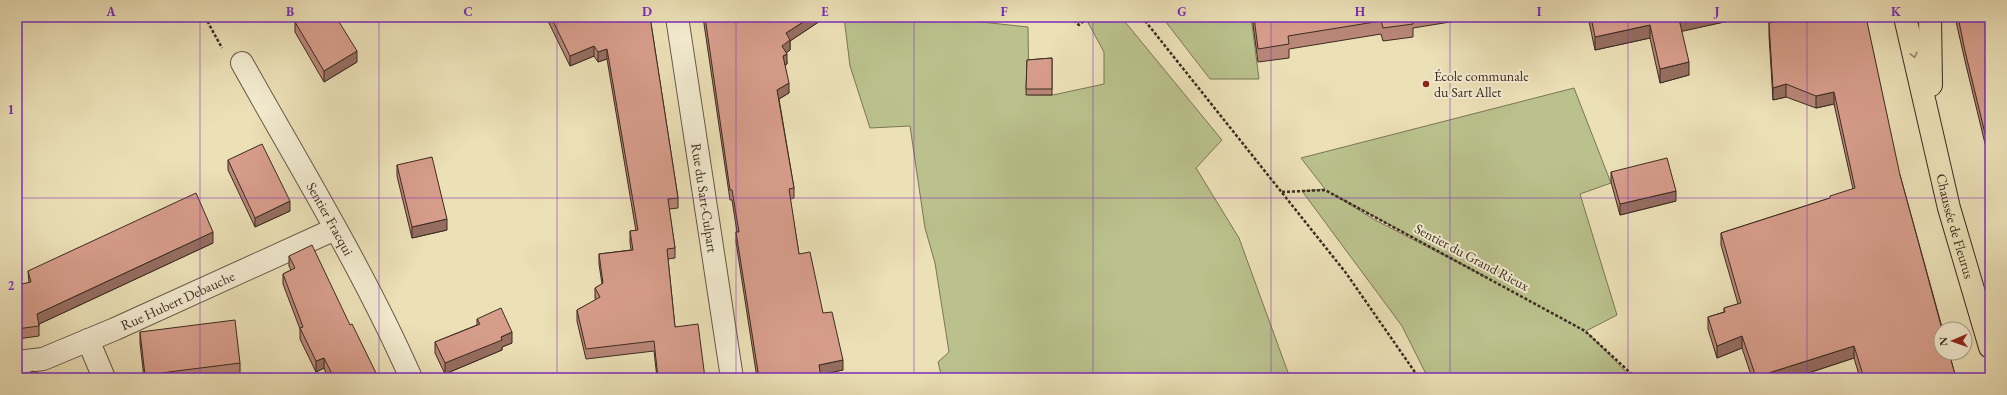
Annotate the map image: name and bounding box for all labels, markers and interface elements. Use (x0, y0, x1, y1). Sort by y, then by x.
text: A (105, 3, 116, 20)
text: B (286, 3, 294, 20)
text: C (463, 3, 473, 20)
text: D (642, 3, 652, 20)
text: E (821, 3, 829, 20)
text: F (1000, 3, 1008, 20)
text: G (1177, 3, 1187, 20)
text: H (1355, 3, 1366, 20)
text: I (1537, 3, 1542, 20)
text: J (1713, 3, 1720, 20)
text: K (1891, 3, 1902, 20)
one-way arrow (1910, 52, 1918, 58)
place label: École communale du Sart Allet (1434, 67, 1529, 101)
marker: École communale du Sart Allet (1421, 79, 1431, 89)
text: 1 (8, 101, 15, 118)
street label: Rue du Sart-Culpart (687, 142, 722, 254)
street label: Chaussée de Fleurus (1932, 172, 1978, 281)
street label: Sentier Fracqui (303, 179, 358, 259)
street label: Sentier du Grand Rieux (1412, 219, 1532, 295)
street label: Rue Hubert Debauche (118, 267, 238, 334)
text: 2 (8, 277, 15, 294)
north arrow (1933, 321, 1973, 361)
text: N (1936, 337, 1950, 346)

